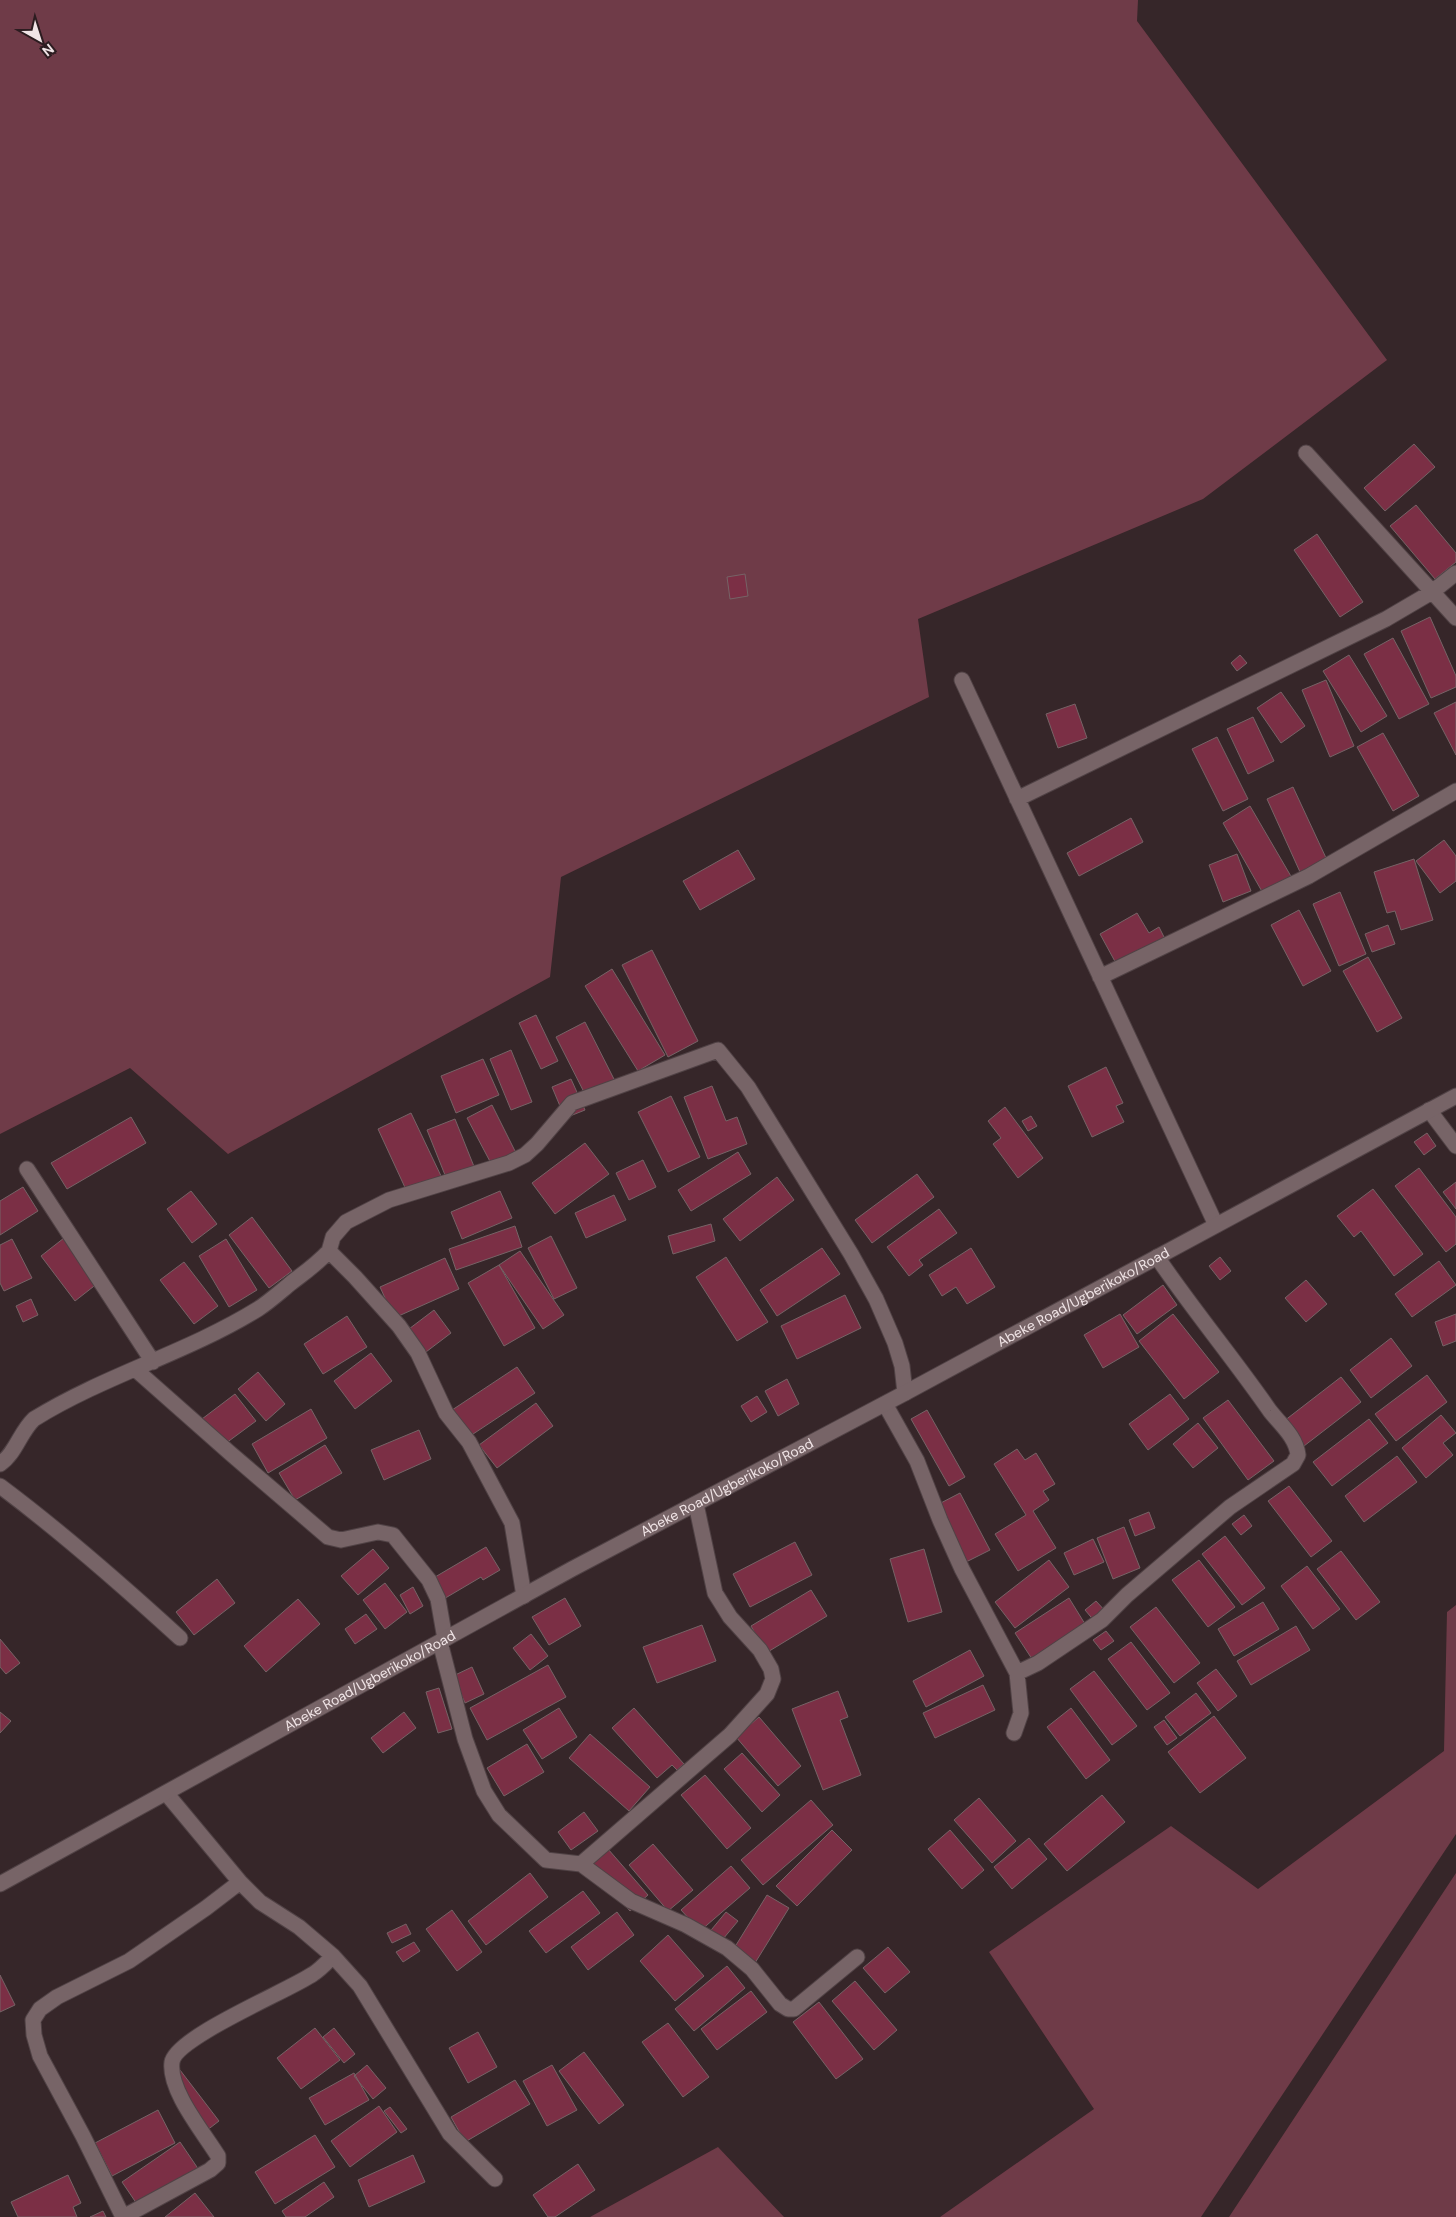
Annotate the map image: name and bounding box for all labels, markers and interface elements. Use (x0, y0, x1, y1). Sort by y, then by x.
north arrow (15, 15, 65, 65)
text: N (39, 40, 58, 60)
street label: Abeke Road/Ugberikoko/Road (994, 1243, 1172, 1351)
street label: Abeke Road/Ugberikoko/Road (637, 1434, 816, 1540)
street label: Abeke Road/Ugberikoko/Road (281, 1626, 459, 1735)

